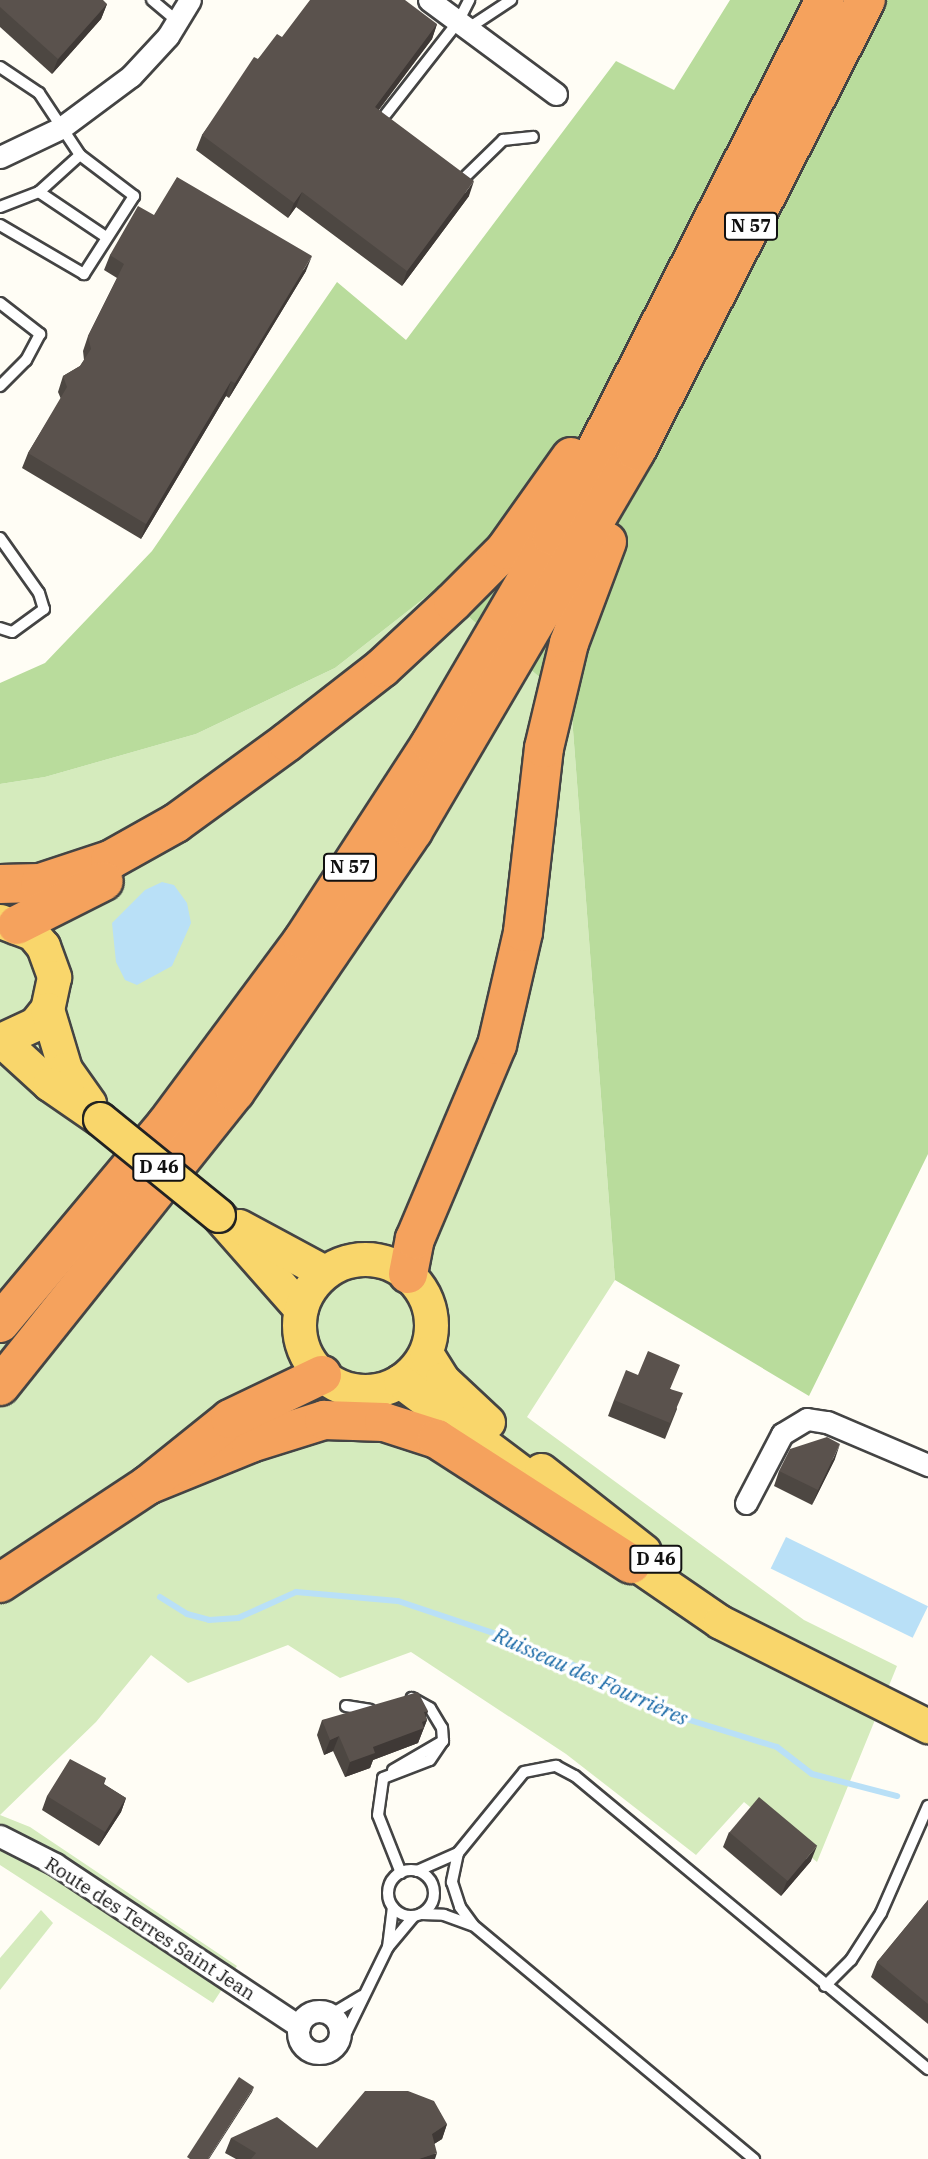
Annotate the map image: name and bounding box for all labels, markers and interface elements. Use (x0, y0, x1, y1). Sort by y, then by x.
road number: N 57 (723, 211, 779, 240)
road number: N 57 (322, 852, 378, 882)
road number: D 46 (131, 1152, 187, 1182)
road number: D 46 (628, 1544, 684, 1574)
water label: Ruisseau des Fourrières (490, 1622, 692, 1730)
street label: Route des Terres Saint Jean (41, 1852, 259, 2006)

